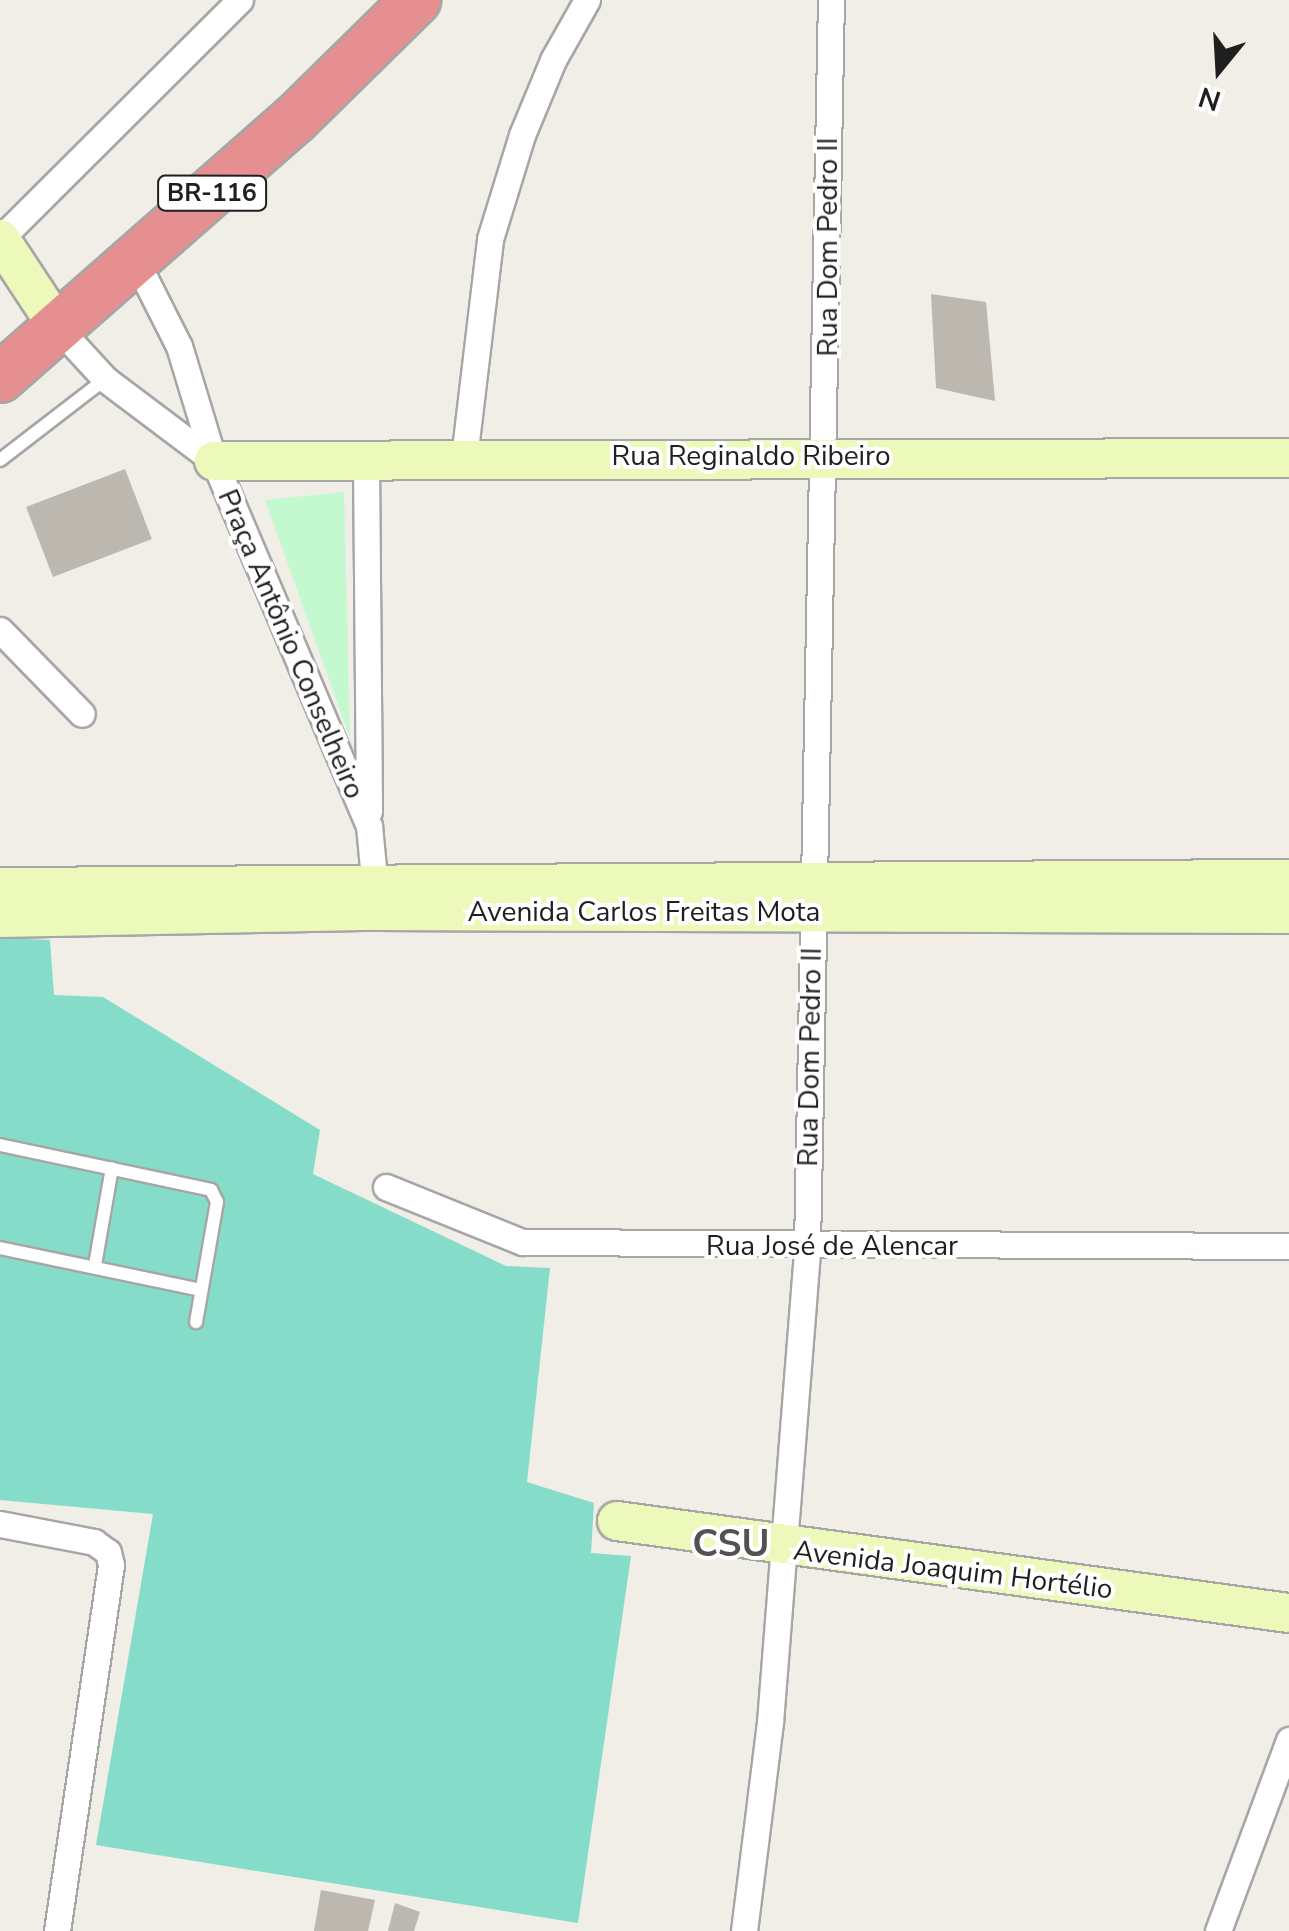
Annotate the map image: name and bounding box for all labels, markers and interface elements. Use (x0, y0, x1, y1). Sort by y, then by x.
north arrow (1169, 20, 1269, 120)
text: N (1194, 77, 1226, 120)
street label: Rua Dom Pedro II (811, 137, 845, 357)
road number: BR-116 (157, 173, 267, 213)
street label: Rua Reginaldo Ribeiro (611, 439, 891, 473)
street label: Praça Antônio Conselheiro (211, 484, 371, 804)
street label: Avenida Carlos Freitas Mota (468, 895, 820, 929)
street label: Rua Dom Pedro II (791, 947, 829, 1167)
street label: Rua José de Alencar (706, 1229, 958, 1263)
district label: CSU (692, 1521, 770, 1567)
street label: Avenida Joaquim Hortélio (792, 1534, 1114, 1606)

